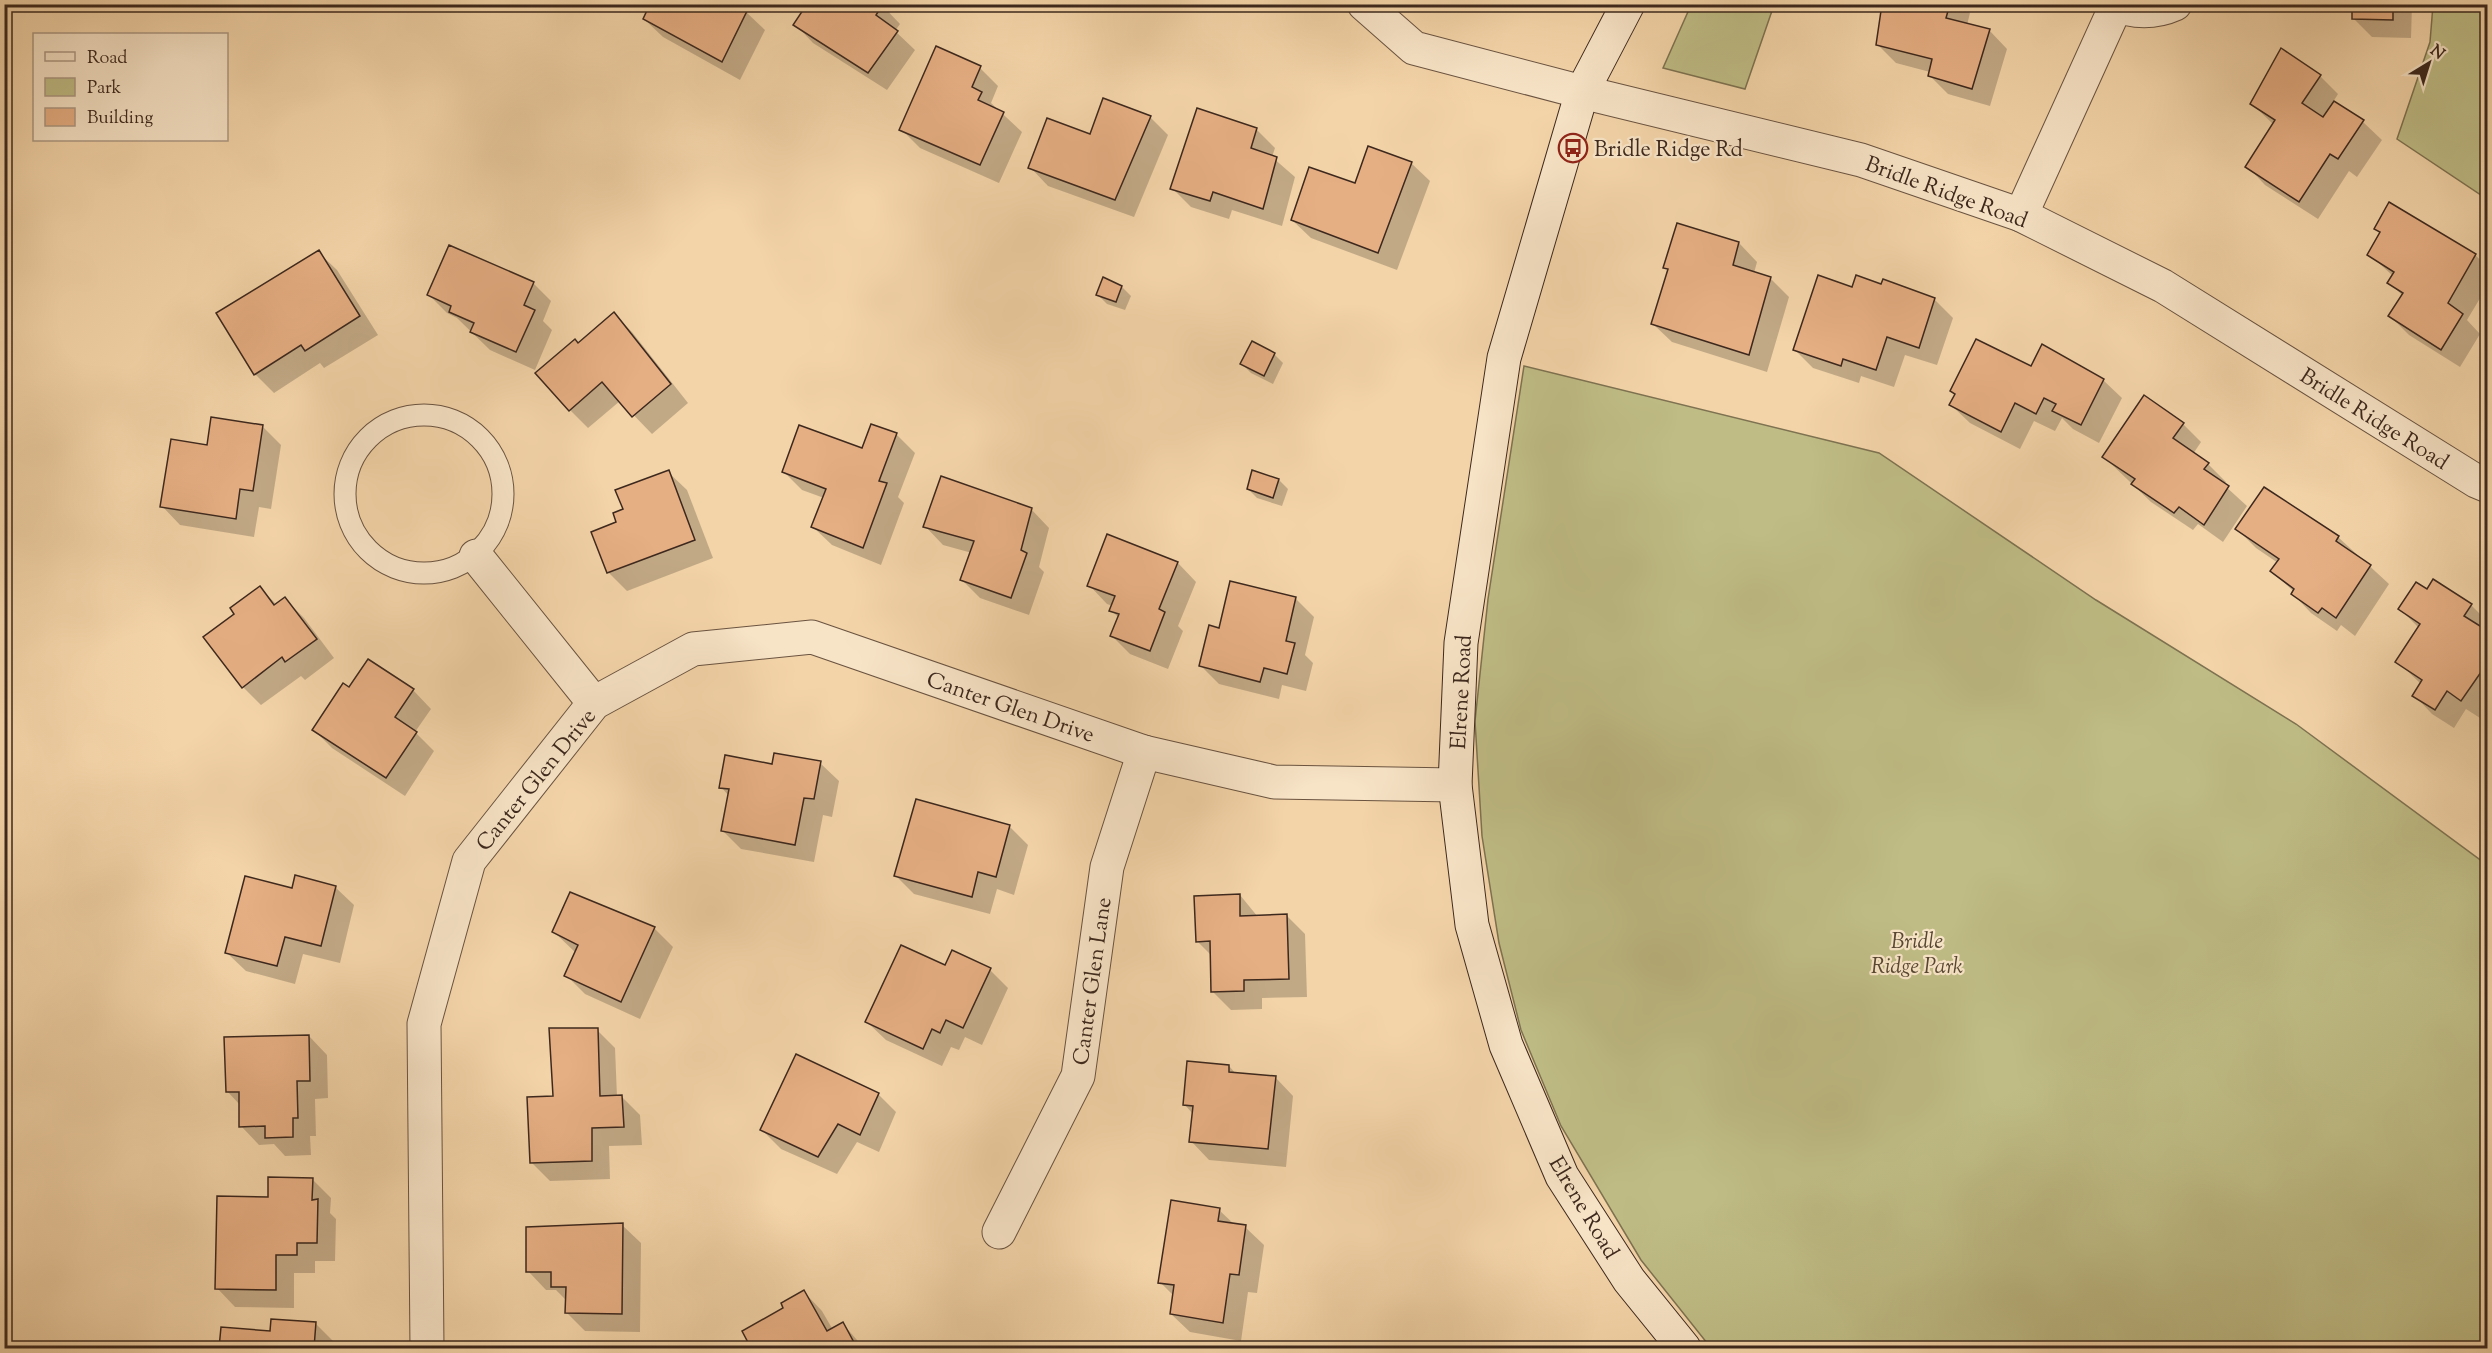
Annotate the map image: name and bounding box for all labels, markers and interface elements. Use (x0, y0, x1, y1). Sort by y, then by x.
legend (33, 33, 228, 141)
north arrow (2399, 33, 2459, 93)
text: N (2425, 40, 2449, 66)
text: Road (87, 46, 127, 72)
text: Park (87, 76, 122, 102)
text: Building (87, 106, 153, 132)
bus stop icon: Bridle Ridge Rd (1557, 132, 1589, 164)
place label: Bridle Ridge Rd (1594, 135, 1743, 167)
street label: Bridle Ridge Road (1860, 150, 2032, 238)
street label: Bridle Ridge Road (2293, 362, 2454, 479)
street label: Elrene Road (1444, 634, 1482, 750)
street label: Canter Glen Drive (922, 665, 1098, 753)
street label: Canter Glen Drive (470, 702, 605, 859)
street label: Canter Glen Lane (1066, 895, 1122, 1067)
park label: Bridle Ridge Park (1871, 927, 1963, 984)
street label: Elrene Road (1539, 1151, 1626, 1266)

